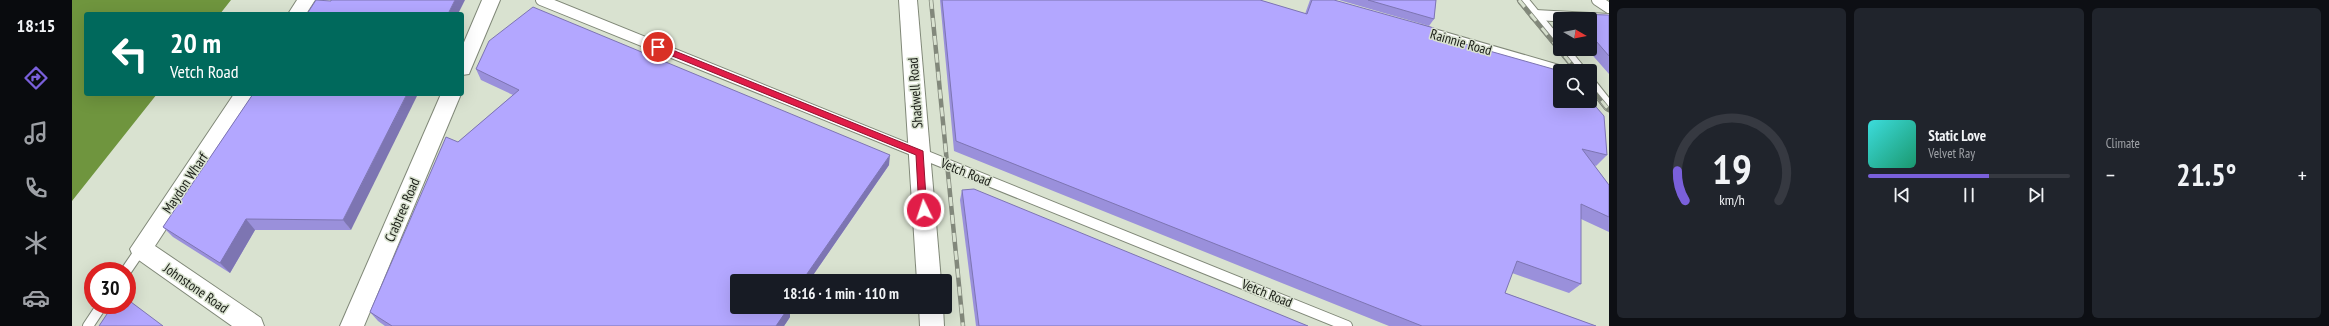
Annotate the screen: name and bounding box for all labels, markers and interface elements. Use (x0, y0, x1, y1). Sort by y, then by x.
north arrow (1553, 12, 1597, 56)
map controls (1553, 12, 1597, 108)
text: 18:15 (17, 14, 55, 37)
text: 20 m (170, 24, 221, 61)
street label: Rainnie Road (1428, 25, 1494, 59)
icon: left (104, 28, 156, 80)
pin (641, 30, 675, 64)
icon: arrive (647, 36, 669, 58)
street label: Shadwell Road (904, 57, 926, 129)
text: Vetch Road (170, 60, 239, 83)
icon: directions (22, 64, 50, 92)
button: search (1553, 64, 1597, 108)
icon: music (22, 119, 50, 147)
text: Static Love (1928, 126, 1986, 145)
text: Climate (2106, 135, 2140, 152)
text: 19 (1712, 142, 1752, 195)
text: Velvet Ray (1928, 145, 1975, 162)
street label: Maydon Wharf (158, 149, 212, 217)
street label: Vetch Road (937, 153, 994, 190)
text: 21.5° (2176, 155, 2236, 194)
text: − (2106, 161, 2115, 189)
text: + (2298, 161, 2307, 189)
icon: phone (22, 174, 50, 202)
street label: Crabtree Road (380, 175, 424, 245)
icon: previous (1891, 184, 1913, 206)
icon: pause (1958, 184, 1980, 206)
icon: next (2025, 184, 2047, 206)
position arrow (903, 189, 945, 231)
text: km/h (1719, 190, 1744, 209)
icon: climate (22, 229, 50, 257)
street label: Johnstone Road (159, 259, 232, 317)
speed limit sign: 30 (84, 262, 136, 314)
street label: Vetch Road (1238, 274, 1295, 311)
icon: car (22, 284, 50, 312)
text: 18:16 · 1 min · 110 m (783, 284, 899, 303)

